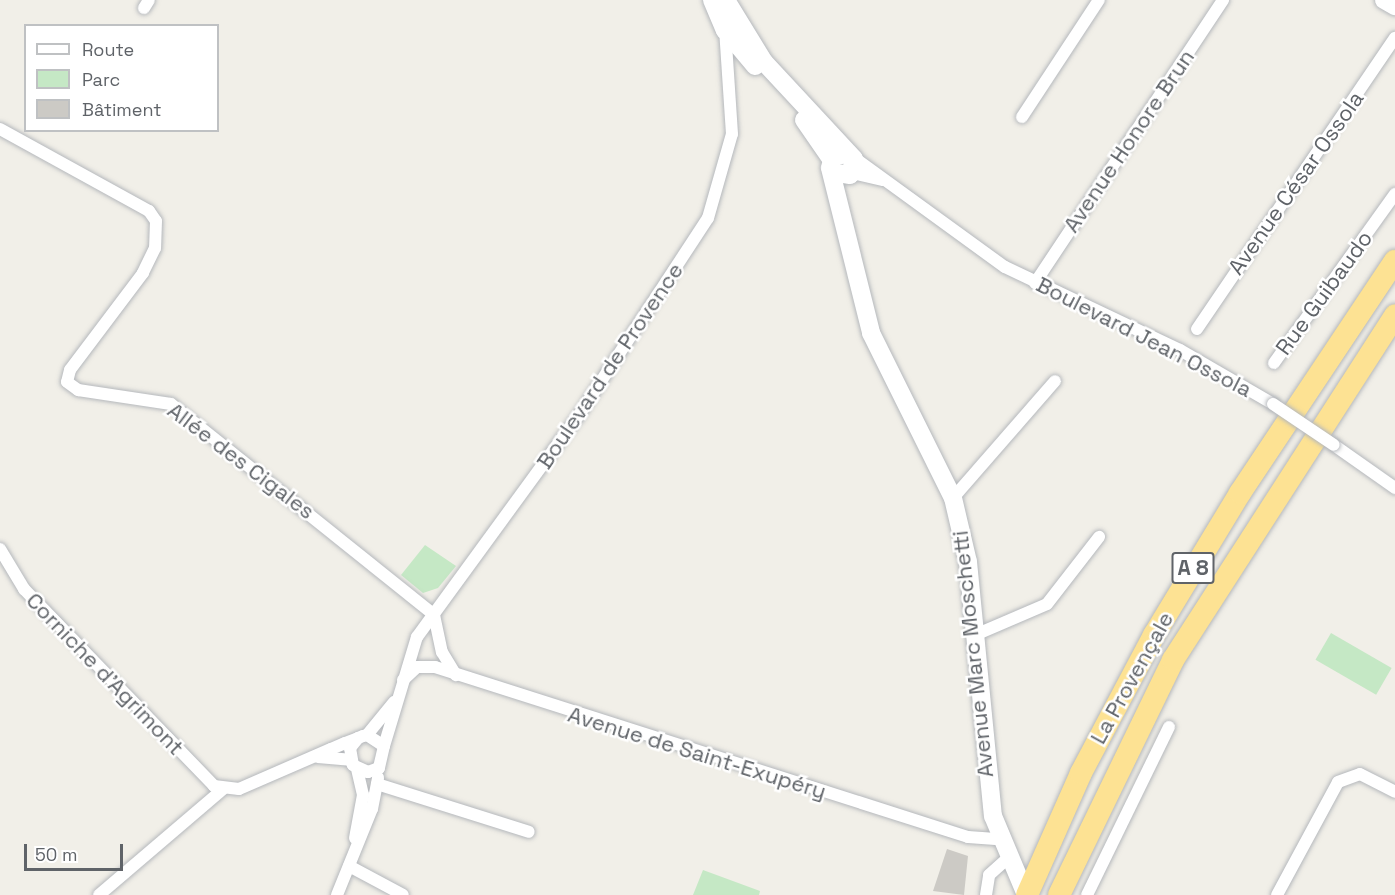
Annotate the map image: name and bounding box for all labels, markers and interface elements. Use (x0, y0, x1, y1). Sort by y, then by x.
legend (24, 24, 219, 132)
text: Route (82, 38, 134, 61)
street label: Avenue Honore Brun (1058, 45, 1200, 237)
text: Parc (82, 68, 120, 91)
street label: Avenue César Ossola (1223, 86, 1369, 280)
text: Bâtiment (82, 98, 162, 121)
street label: Rue Guibaudo (1270, 226, 1378, 360)
street label: Boulevard de Provence (531, 258, 689, 474)
street label: Boulevard Jean Ossola (1032, 271, 1256, 403)
street label: Allée des Cigales (162, 397, 320, 525)
street label: Avenue Marc Moschetti (947, 529, 999, 779)
road number: A 8 (1170, 550, 1216, 586)
street label: Corniche d'Agrimont (21, 587, 189, 761)
street label: La Provençale (1085, 607, 1179, 749)
street label: Avenue de Saint-Exupéry (565, 701, 829, 805)
scale bar (27, 832, 126, 870)
text: 50 m (35, 843, 77, 866)

